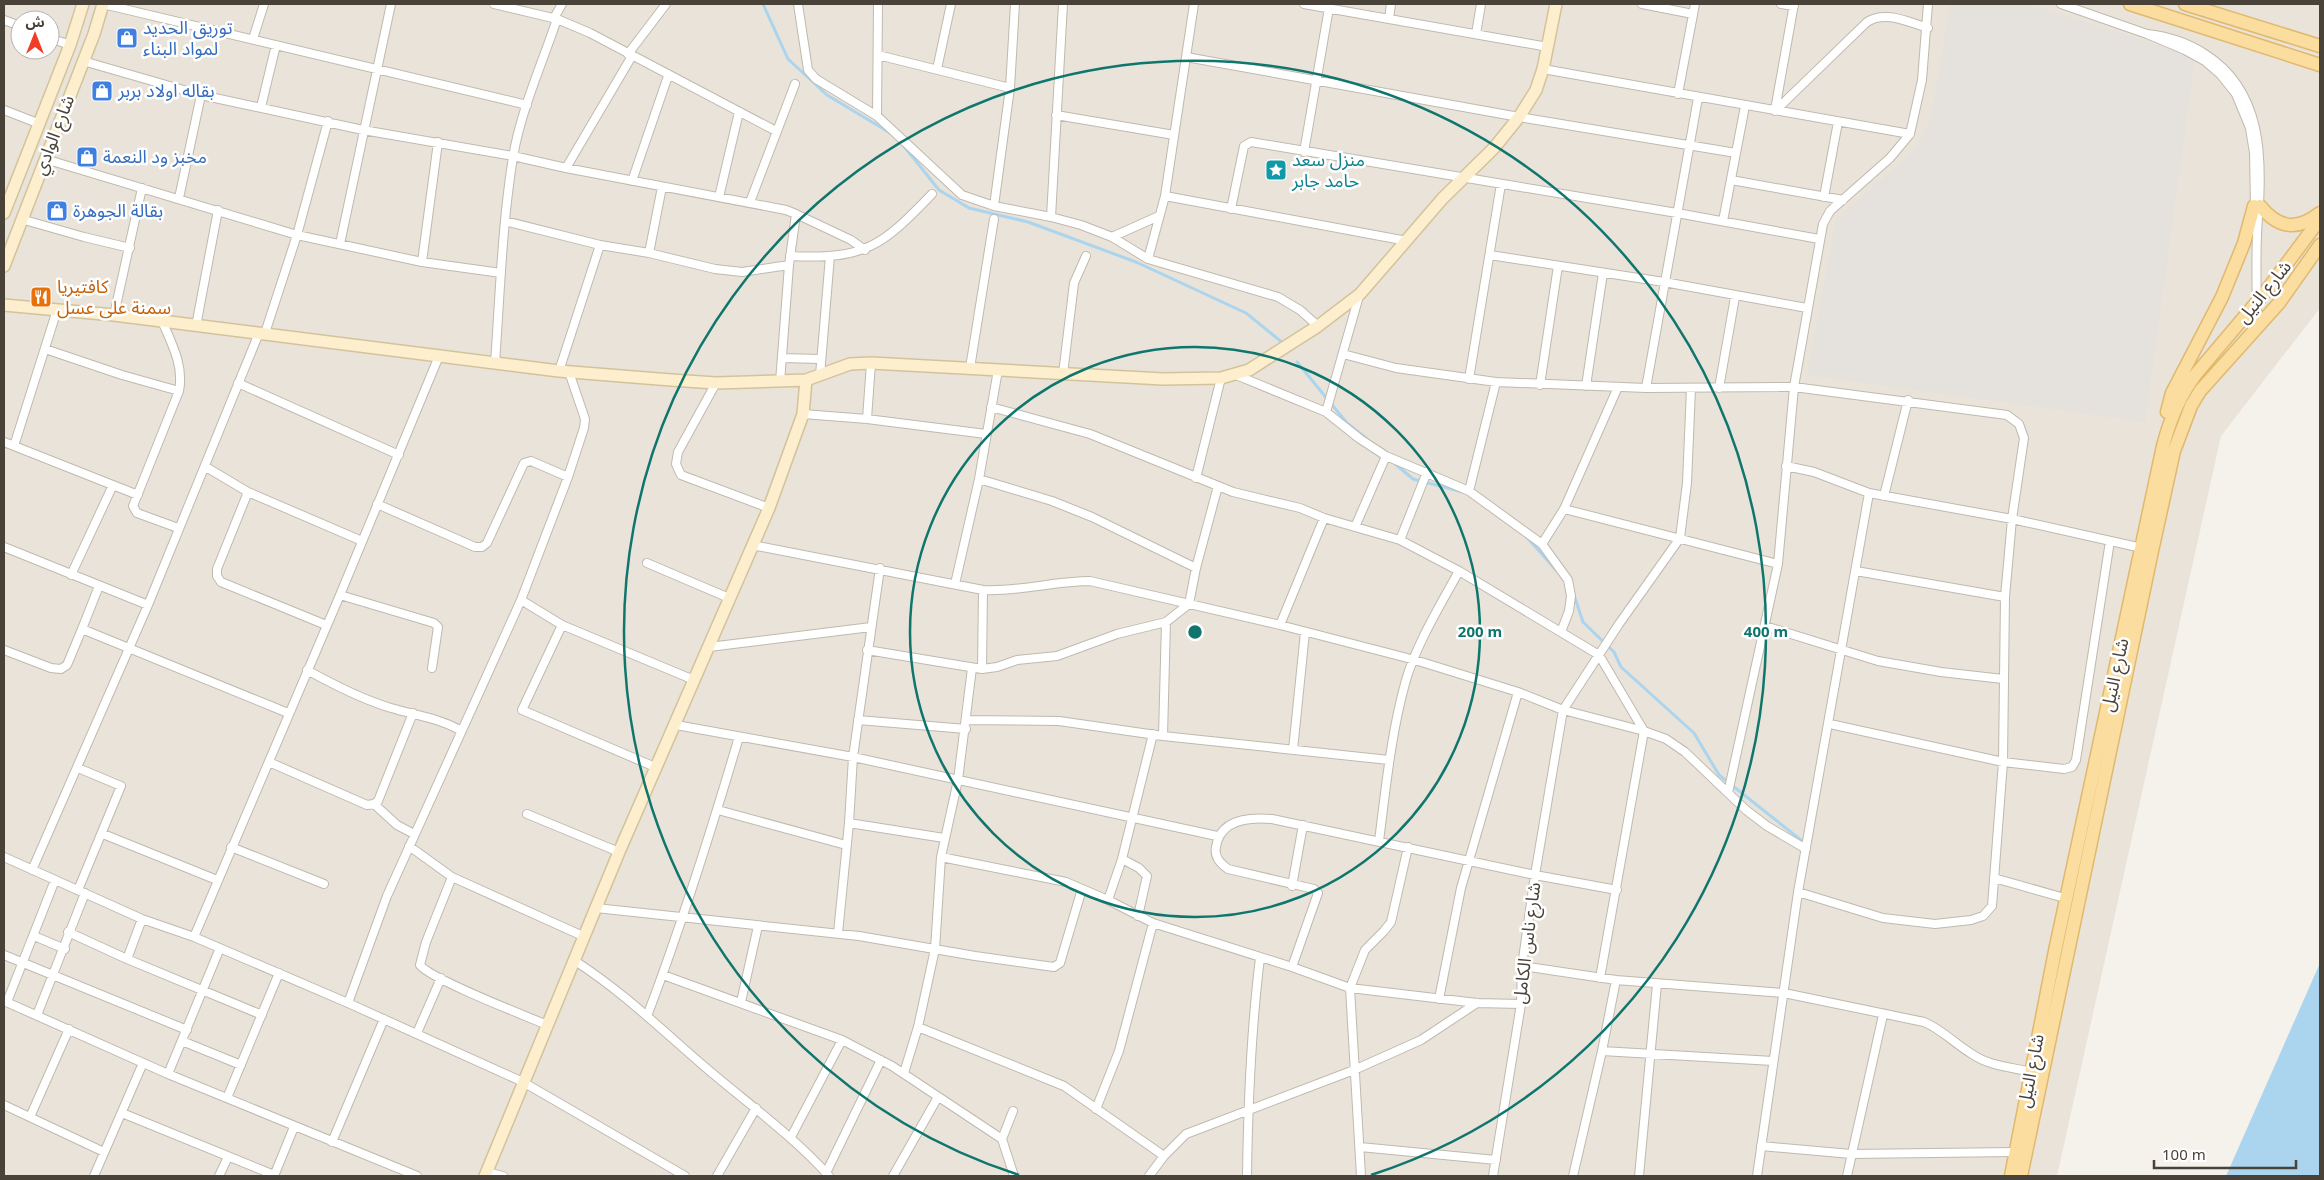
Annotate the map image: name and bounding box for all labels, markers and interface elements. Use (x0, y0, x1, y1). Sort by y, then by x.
north arrow (10, 10, 60, 60)
text: ش (25, 12, 45, 31)
place label: توريق الحديد لمواد البناء (143, 15, 233, 60)
shop icon: توريق الحديد لمواد البناء (115, 26, 139, 50)
place label: بقاله اولاد بربر (117, 78, 215, 102)
shop icon: بقاله اولاد بربر (90, 79, 114, 103)
street label: شارع الوادي (27, 91, 82, 179)
place label: مخبز ود النعمة (103, 144, 207, 168)
shop icon: مخبز ود النعمة (75, 145, 99, 169)
place label: منزل سعد حامد جابر (1291, 147, 1365, 192)
place icon: منزل سعد حامد جابر (1264, 158, 1288, 182)
place label: بقالة الجوهرة (73, 198, 163, 222)
shop icon: بقالة الجوهرة (45, 199, 69, 223)
street label: شارع النيل (2230, 255, 2298, 330)
place label: كافتيريا سمنة على عسل (57, 274, 171, 319)
restaurant icon: كافتيريا سمنة على عسل (29, 285, 53, 309)
text: 200 m (1458, 621, 1502, 641)
text: 400 m (1744, 621, 1788, 641)
centre of rings (1186, 623, 1204, 641)
street label: شارع النيل (2095, 636, 2136, 714)
street label: شارع ناس الكامل (1507, 881, 1548, 1005)
street label: شارع النيل (2011, 1032, 2052, 1110)
scale bar (2154, 1138, 2296, 1170)
text: 100 m (2162, 1144, 2206, 1164)

